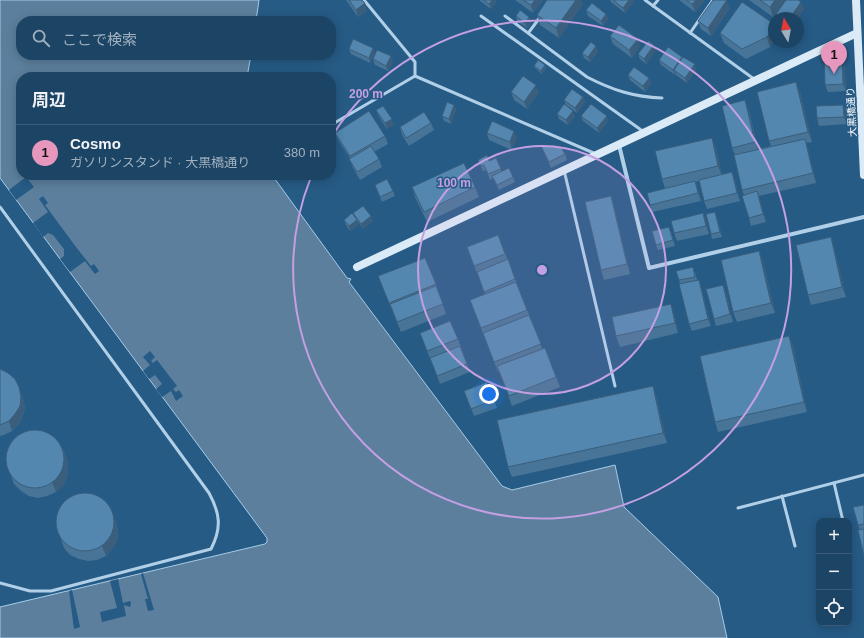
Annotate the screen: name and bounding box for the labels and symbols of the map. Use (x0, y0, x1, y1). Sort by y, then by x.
north arrow (768, 12, 804, 48)
pin: 1 (821, 41, 847, 74)
text: 200 m (349, 87, 383, 101)
street label: 大黒橋通り (845, 87, 858, 137)
text: 100 m (437, 176, 471, 190)
centre of rings (535, 263, 549, 277)
your location (479, 384, 499, 404)

